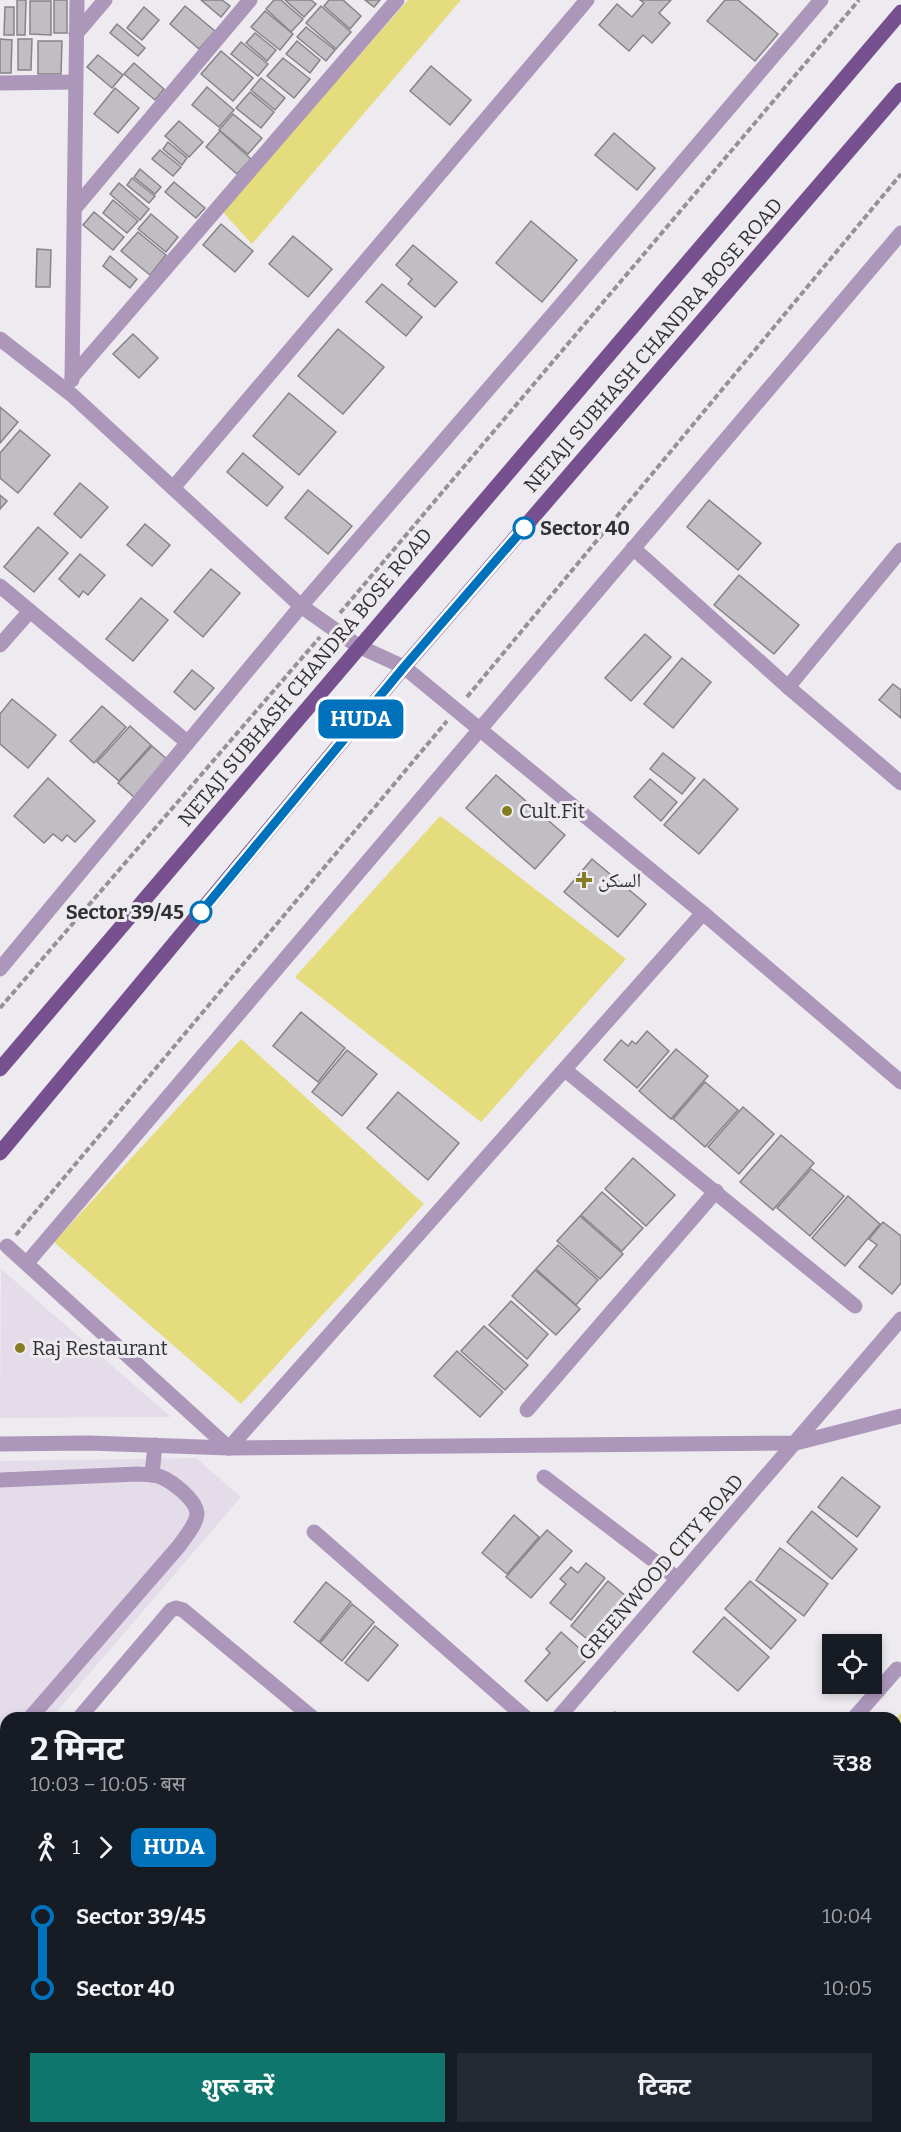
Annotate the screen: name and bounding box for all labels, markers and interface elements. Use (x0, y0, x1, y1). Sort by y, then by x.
street label: NETAJI SUBHASH CHANDRA BOSE ROAD (519, 193, 787, 497)
place label: Sector 40 (540, 516, 630, 540)
marker: Sector 40 (513, 517, 535, 539)
street label: NETAJI SUBHASH CHANDRA BOSE ROAD (173, 523, 437, 831)
line badge: HUDA (319, 700, 403, 738)
text: HUDA (330, 706, 392, 732)
place label: Cult.Fit (519, 799, 585, 823)
marker: Cult.Fit (500, 804, 514, 818)
place label: السكن (598, 868, 641, 892)
marker: السكن (575, 871, 593, 889)
place label: Sector 39/45 (66, 900, 184, 924)
marker: Sector 39/45 (190, 901, 212, 923)
place label: Raj Restaurant (32, 1336, 168, 1361)
marker: Raj Restaurant (13, 1341, 27, 1355)
street label: GREENWOOD CITY ROAD (574, 1469, 748, 1665)
map controls (822, 1634, 882, 1694)
button: locate (822, 1634, 882, 1694)
text: 2 मिनट (30, 1729, 124, 1769)
text: ₹38 (832, 1750, 872, 1777)
text: 10:03 – 10:05 · बस (30, 1772, 186, 1796)
icon: walk (30, 1831, 63, 1864)
icon: forward (89, 1831, 122, 1864)
text: HUDA (143, 1834, 204, 1860)
text: 1 (72, 1835, 80, 1859)
text: Sector 39/45 (76, 1903, 206, 1930)
text: 10:04 (822, 1904, 872, 1928)
text: Sector 40 (76, 1975, 175, 2002)
text: 10:05 (823, 1976, 872, 2000)
button: शुरू करें (30, 2053, 445, 2122)
button: टिकट (457, 2053, 872, 2122)

